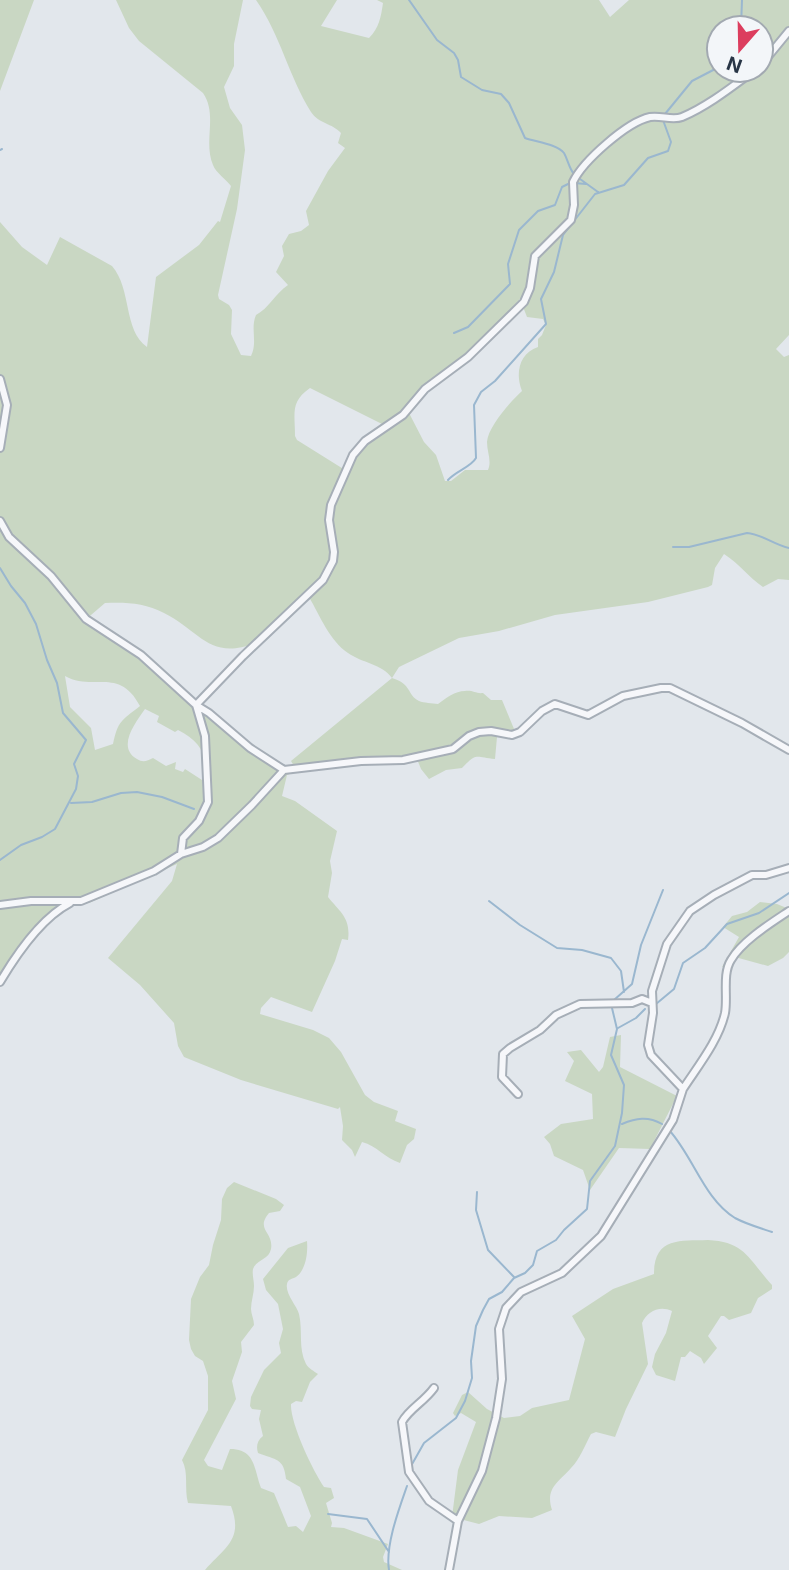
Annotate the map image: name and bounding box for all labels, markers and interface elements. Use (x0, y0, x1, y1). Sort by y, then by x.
north arrow (705, 14, 775, 84)
text: N (724, 51, 745, 78)

